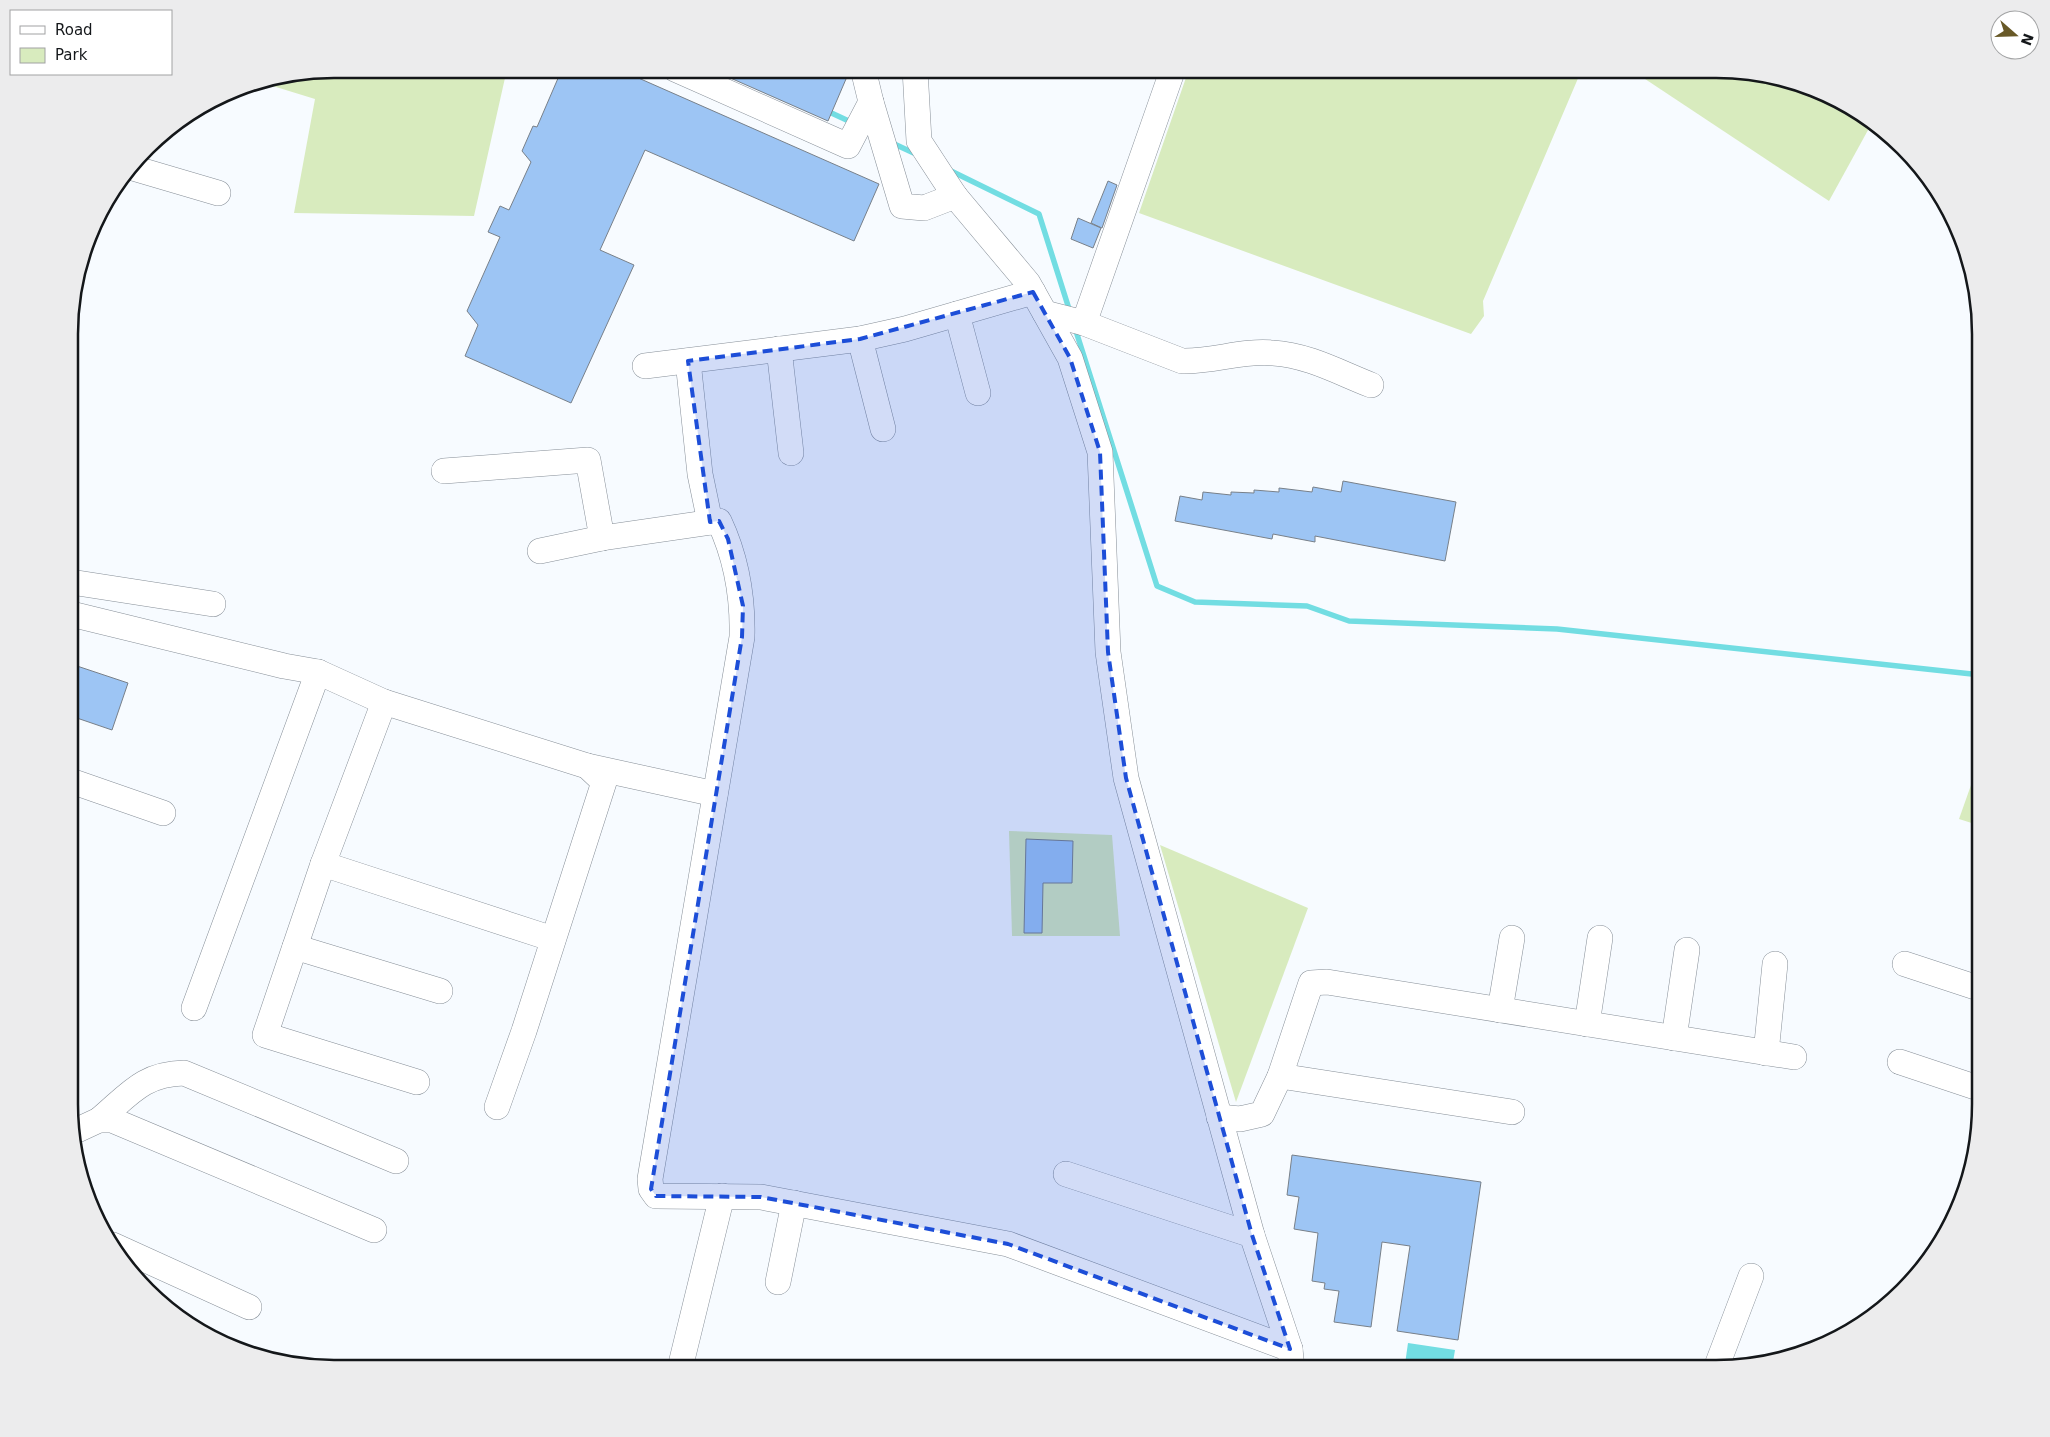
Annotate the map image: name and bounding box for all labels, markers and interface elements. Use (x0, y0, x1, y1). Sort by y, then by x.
legend (10, 10, 172, 75)
north arrow (1990, 10, 2040, 60)
text: Road (55, 21, 93, 39)
text: N (2018, 31, 2037, 48)
text: Park (55, 46, 88, 64)

